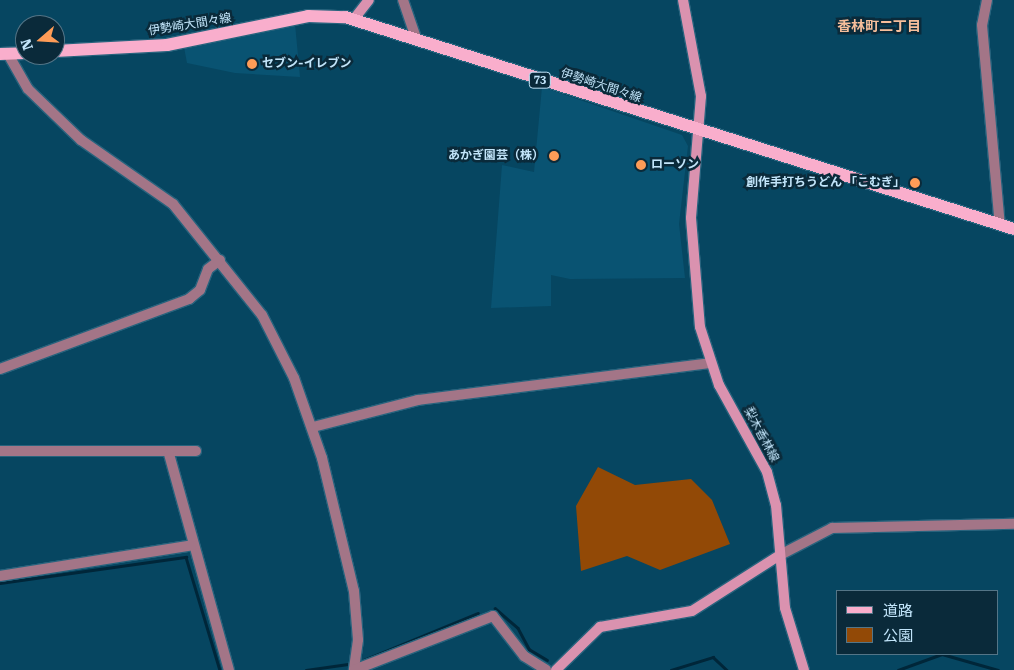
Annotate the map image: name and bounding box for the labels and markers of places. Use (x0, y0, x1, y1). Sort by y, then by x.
place label: セブン-イレブン (262, 57, 352, 71)
marker: セブン-イレブン (246, 58, 258, 70)
place label: あかぎ園芸（株） (448, 149, 544, 163)
marker: あかぎ園芸（株） (548, 150, 560, 162)
place label: ローソン (651, 158, 699, 172)
marker: ローソン (635, 159, 647, 171)
place label: 創作手打ちうどん 「こむぎ」 (746, 176, 905, 190)
marker: 創作手打ちうどん 「こむぎ」 (909, 177, 921, 189)

